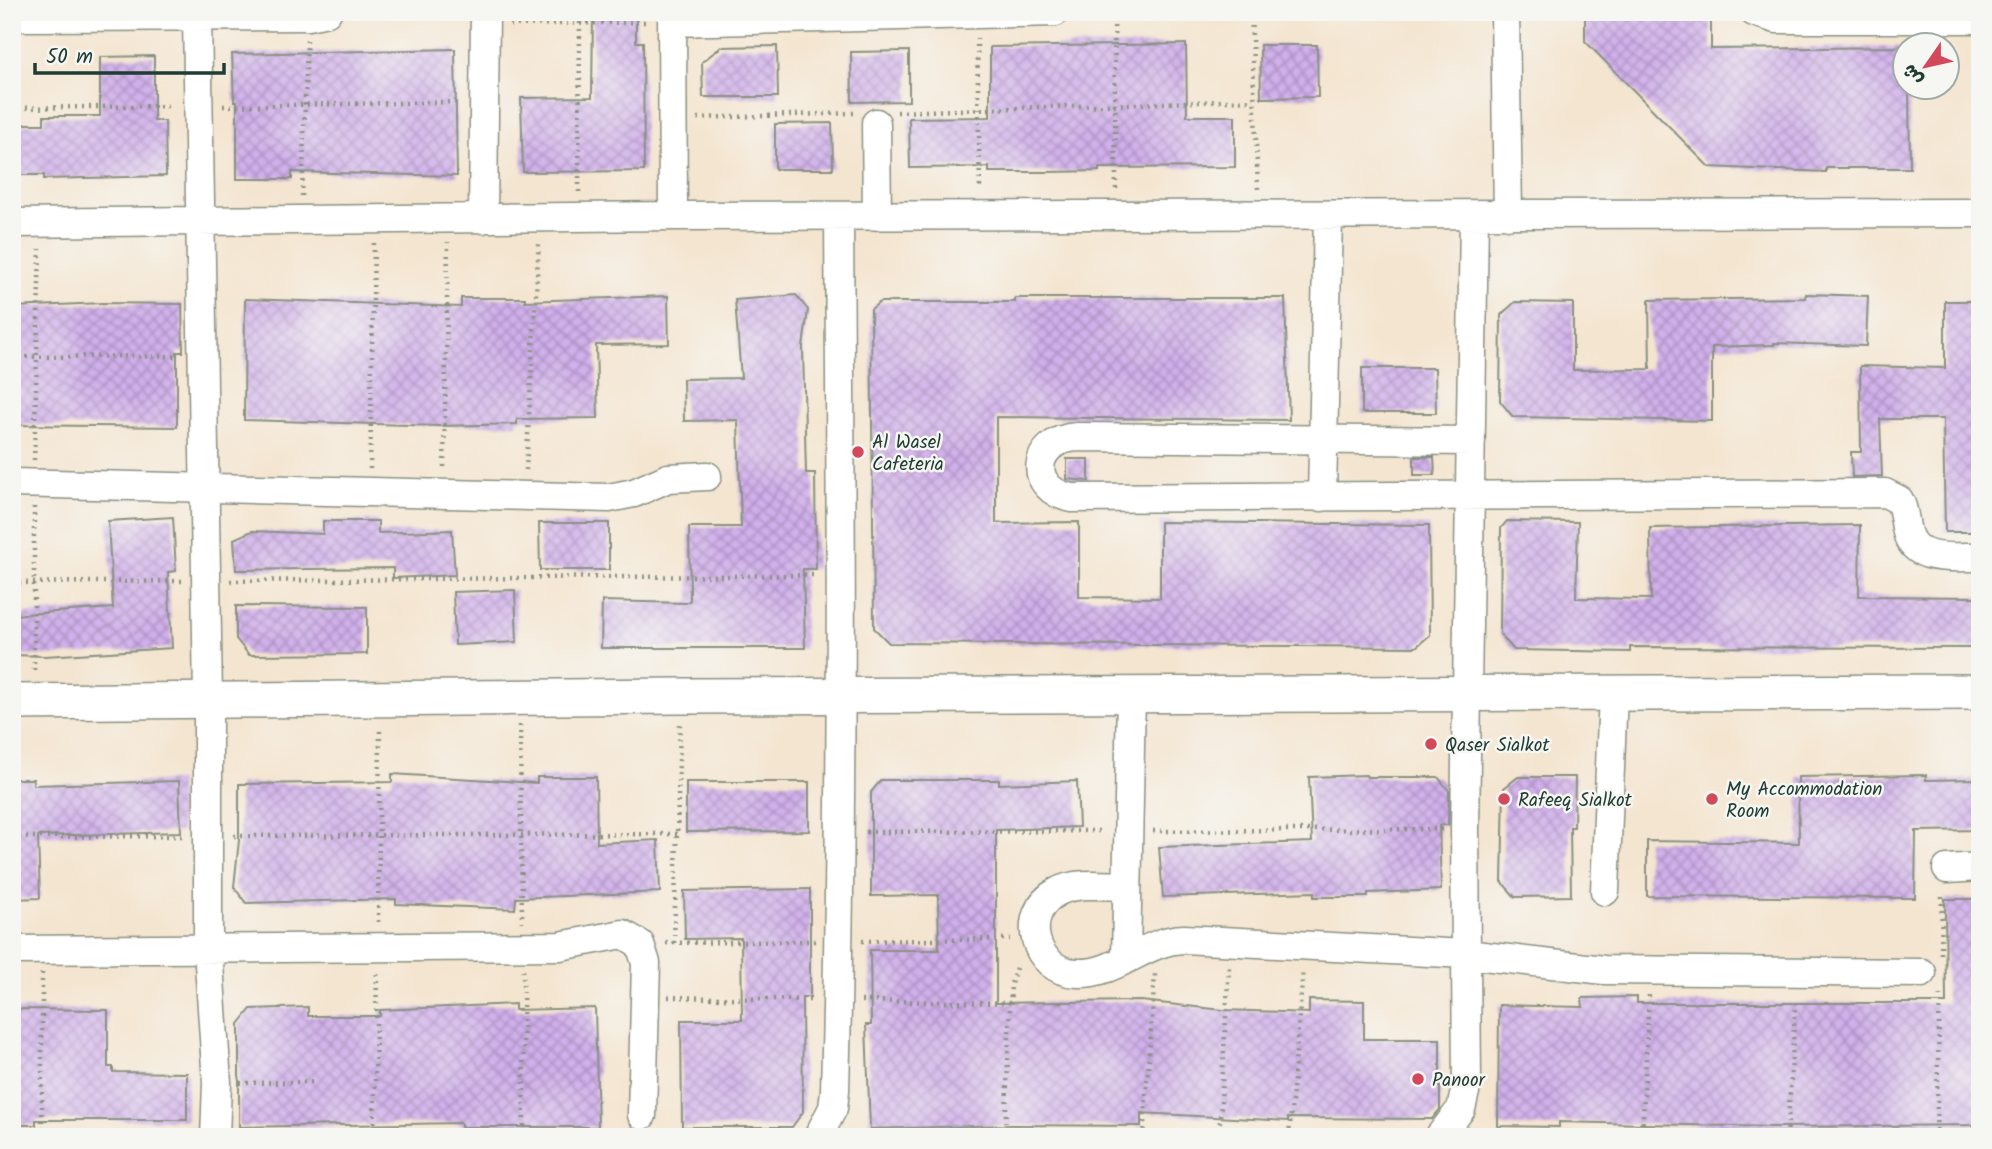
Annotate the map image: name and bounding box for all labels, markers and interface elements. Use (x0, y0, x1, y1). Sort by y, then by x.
scale bar (35, 32, 224, 76)
north arrow (1890, 32, 1960, 102)
text: 50 m (46, 41, 93, 74)
text: ش (1895, 57, 1932, 91)
place label: Al Wasel Cafeteria (872, 428, 944, 480)
marker: Al Wasel Cafeteria (850, 444, 866, 460)
place label: Qaser Sialkot (1445, 731, 1550, 761)
marker: Qaser Sialkot (1423, 736, 1439, 752)
place label: My Accommodation Room (1726, 775, 1882, 827)
place label: Rafeeq Sialkot (1518, 786, 1633, 816)
marker: Rafeeq Sialkot (1496, 791, 1512, 807)
marker: My Accommodation Room (1704, 791, 1720, 807)
place label: Panoor (1432, 1066, 1487, 1096)
marker: Panoor (1410, 1071, 1426, 1087)

